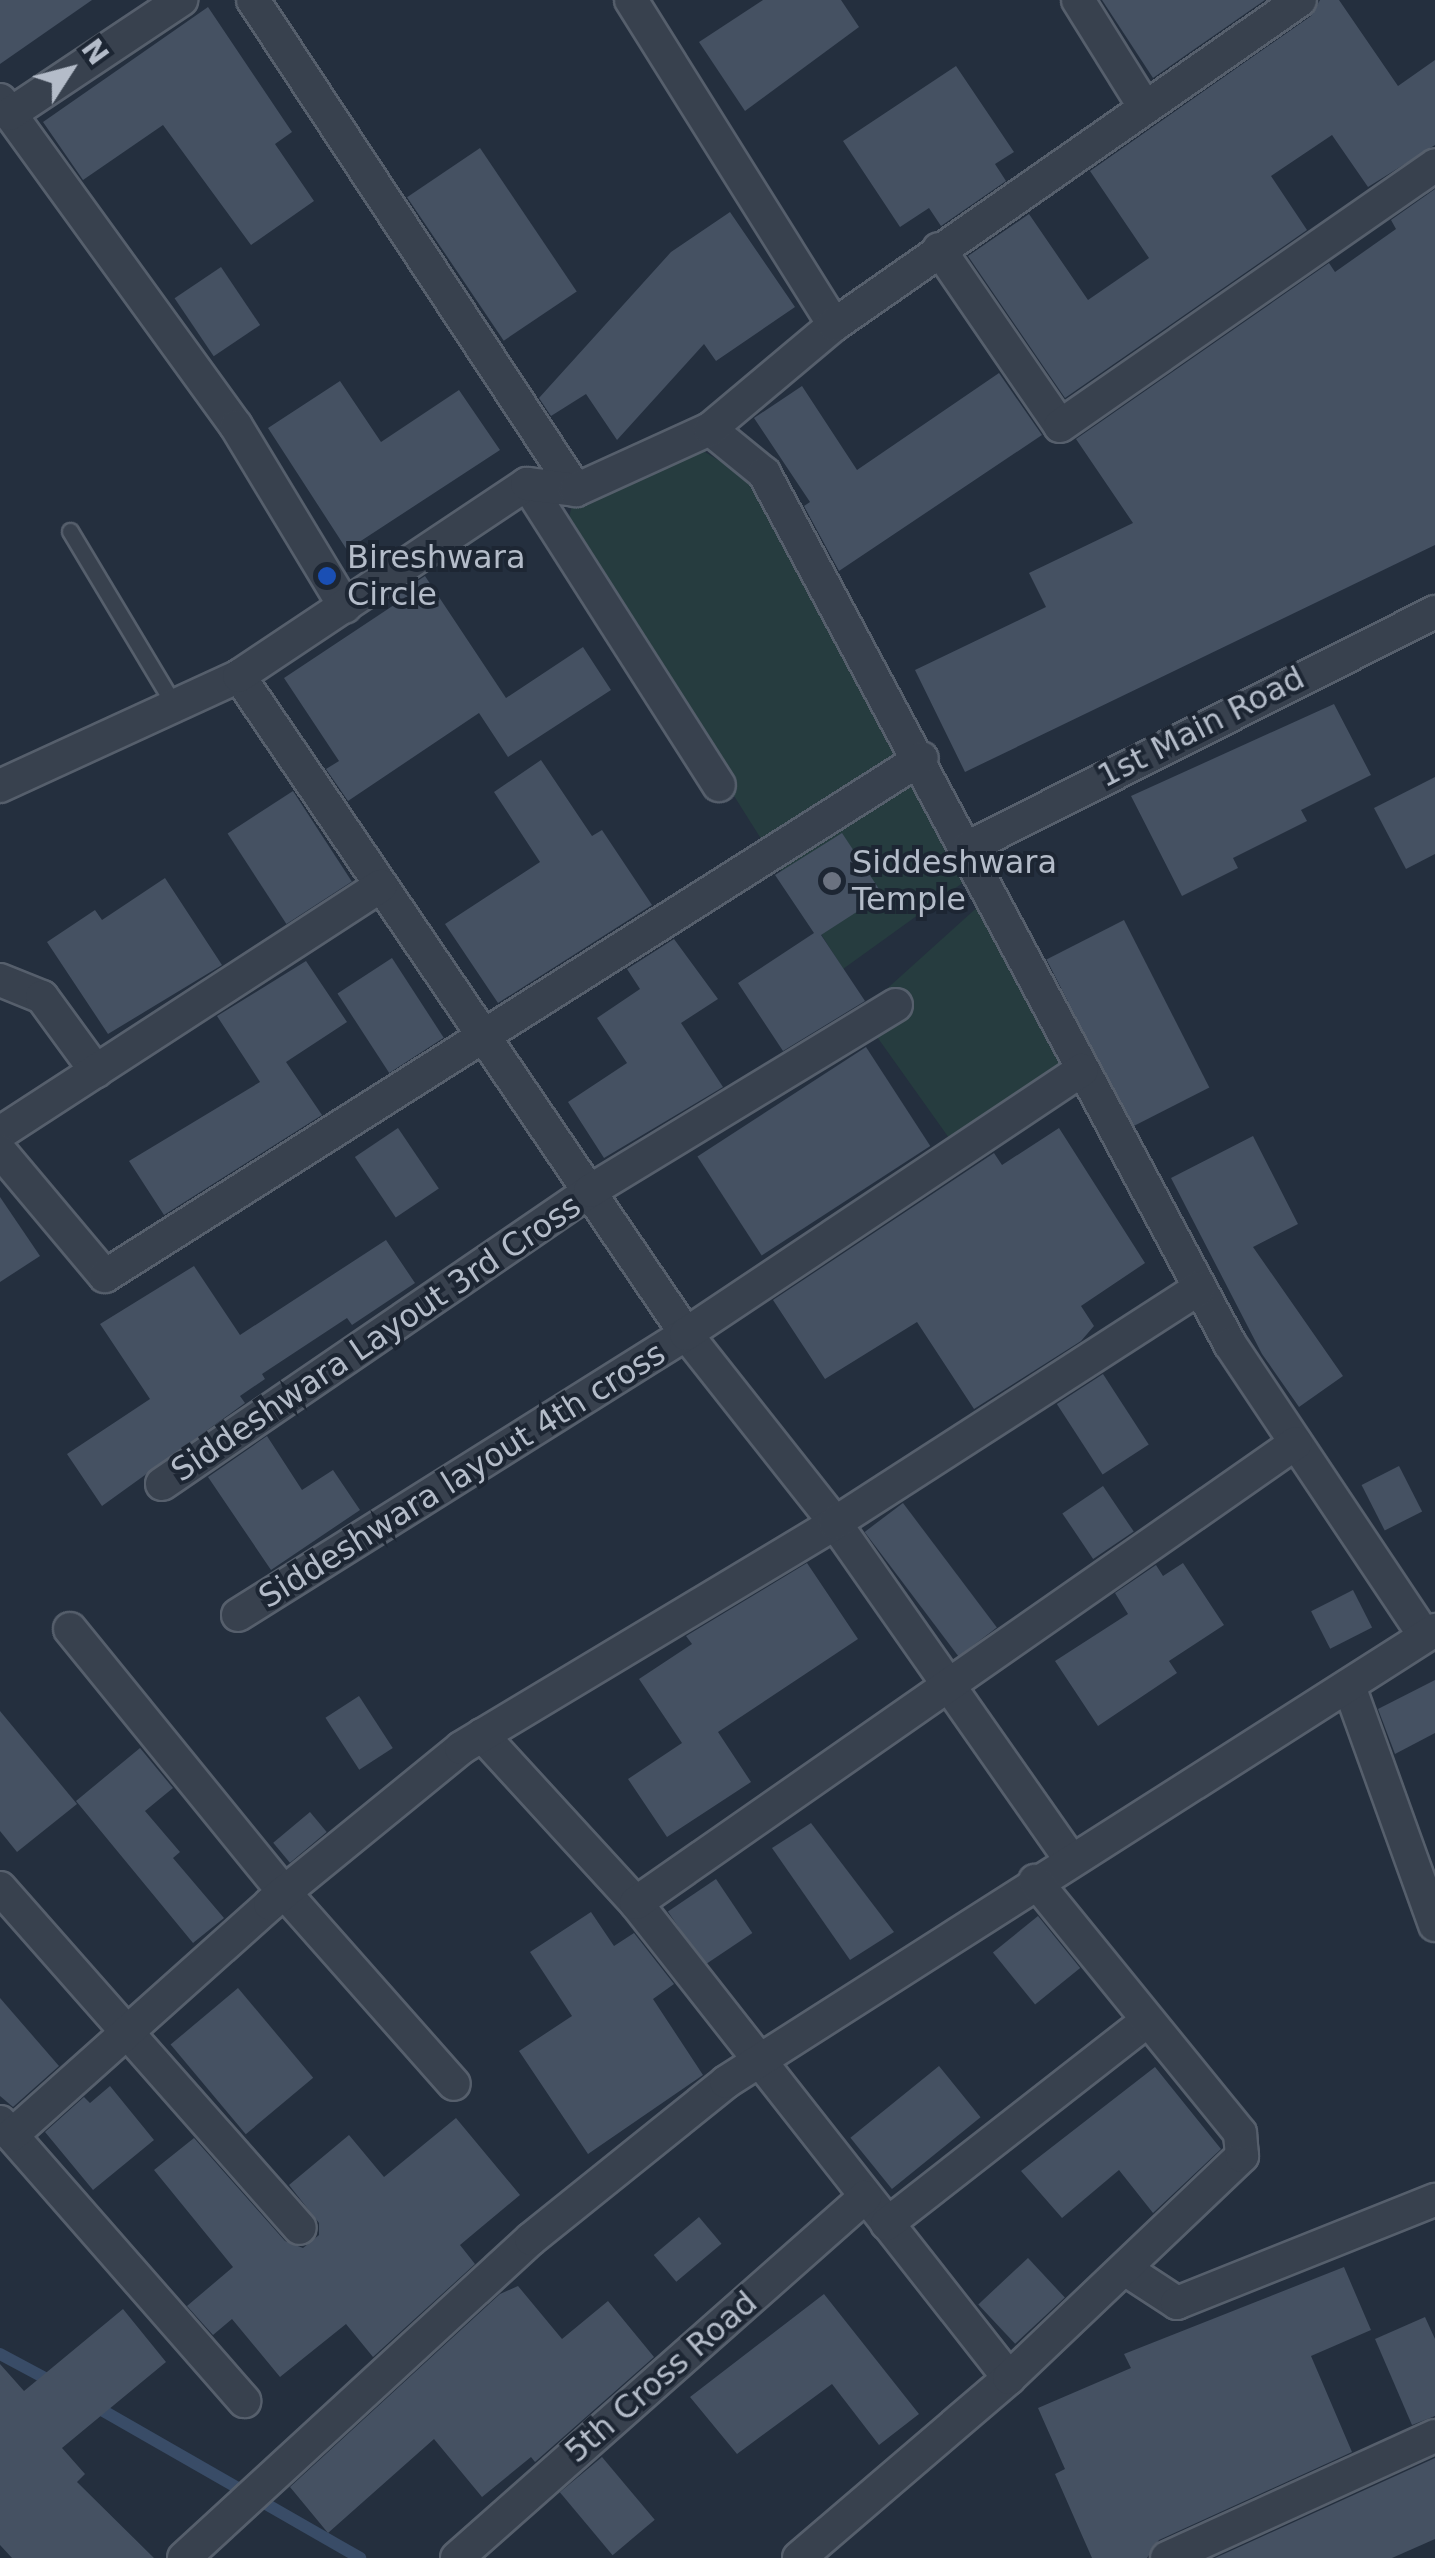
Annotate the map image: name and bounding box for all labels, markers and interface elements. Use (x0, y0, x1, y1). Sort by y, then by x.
north arrow (20, 20, 120, 120)
text: N (74, 33, 115, 71)
place label: Bireshwara Circle (347, 539, 525, 614)
marker: Bireshwara Circle (316, 565, 338, 587)
street label: 1st Main Road (1091, 658, 1311, 796)
place label: Siddeshwara Temple (852, 844, 1057, 919)
marker: Siddeshwara Temple (821, 870, 843, 892)
street label: Siddeshwara Layout 3rd Cross (164, 1186, 588, 1490)
street label: Siddeshwara layout 4th cross (252, 1334, 672, 1616)
street label: 5th Cross Road (557, 2283, 765, 2471)

